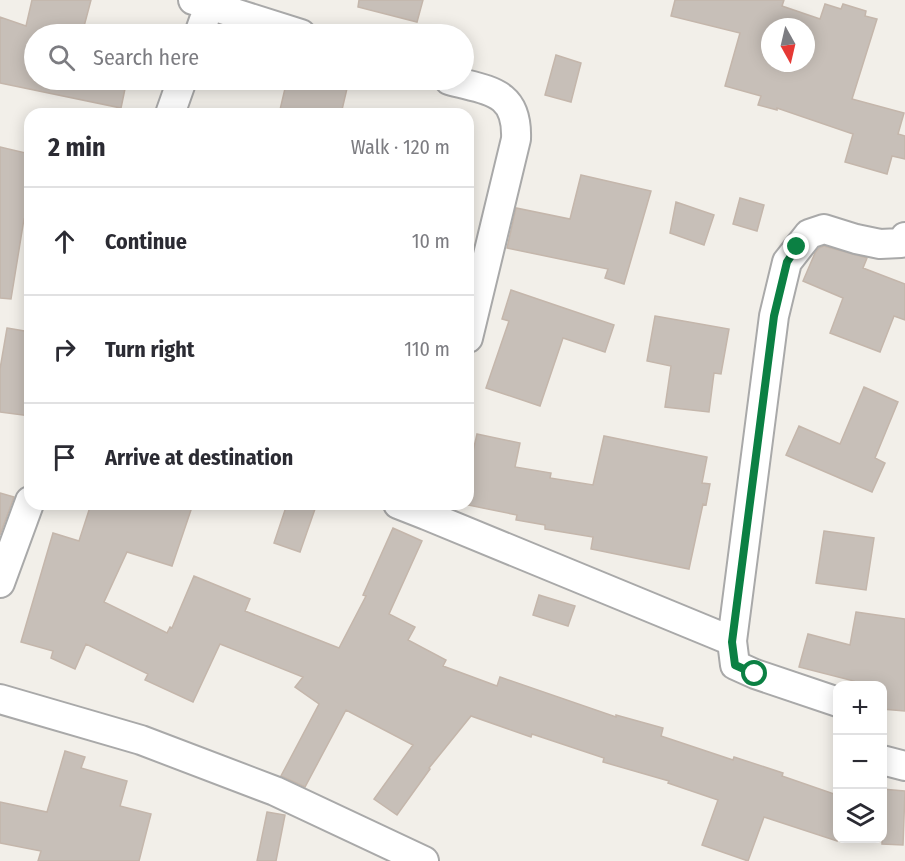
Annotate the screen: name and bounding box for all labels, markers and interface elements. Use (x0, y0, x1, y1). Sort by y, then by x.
north arrow (761, 18, 815, 72)
search box (24, 24, 474, 90)
icon: search (45, 41, 78, 74)
text: Search here (93, 44, 199, 71)
text: 2 min (48, 132, 106, 163)
text: Walk · 120 m (351, 135, 450, 159)
icon: ahead (48, 225, 81, 258)
text: Continue (105, 228, 187, 255)
text: 10 m (412, 229, 450, 253)
route end (783, 233, 809, 259)
icon: right (48, 333, 81, 366)
text: Turn right (105, 336, 194, 363)
text: 110 m (404, 337, 450, 361)
icon: arrive (48, 441, 81, 474)
text: Arrive at destination (105, 444, 293, 471)
route start (741, 660, 767, 686)
map controls (833, 681, 887, 843)
button: + (833, 681, 887, 735)
button: − (833, 735, 887, 789)
button: layers (833, 789, 887, 843)

